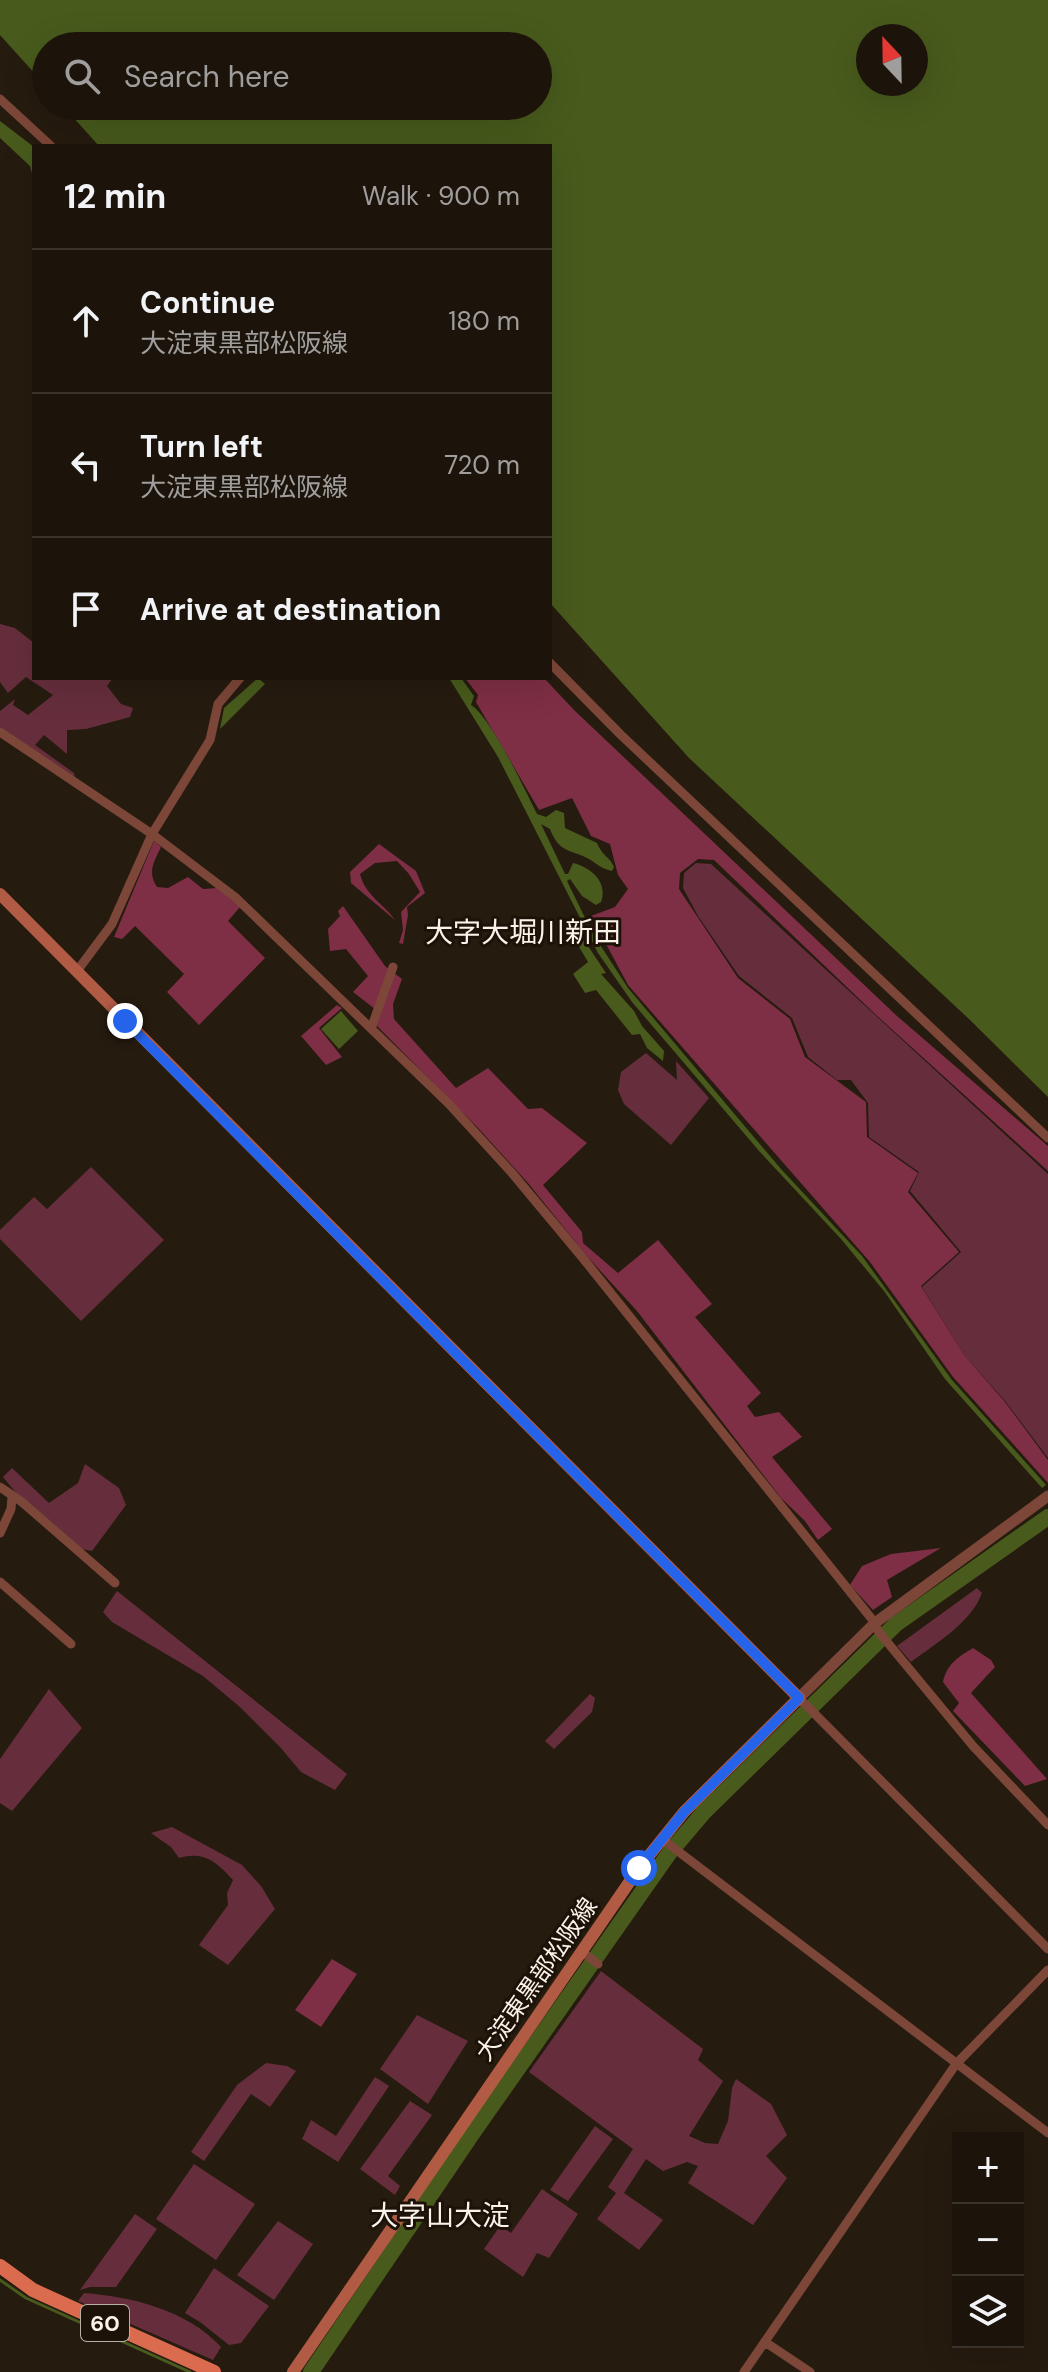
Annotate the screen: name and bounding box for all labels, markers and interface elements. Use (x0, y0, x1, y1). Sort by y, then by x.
north arrow (856, 24, 928, 96)
search box (32, 32, 552, 120)
icon: search (60, 54, 104, 98)
text: Search here (124, 57, 290, 96)
text: 12 min (64, 174, 166, 219)
text: Walk · 900 m (362, 179, 520, 213)
text: Continue (140, 283, 275, 322)
icon: ahead (64, 299, 108, 343)
text: 180 m (448, 304, 520, 338)
text: 大淀東黒部松阪線 (140, 326, 348, 360)
text: Turn left (140, 427, 263, 466)
icon: left (64, 443, 108, 487)
text: 720 m (444, 448, 520, 482)
text: 大淀東黒部松阪線 (140, 470, 348, 504)
icon: arrive (64, 587, 108, 631)
text: Arrive at destination (140, 590, 441, 629)
district label: 大字大堀川新田 (425, 914, 621, 951)
route end (107, 1003, 143, 1039)
route start (621, 1850, 657, 1886)
street label: 大淀東黒部松阪線 (468, 1891, 604, 2067)
map controls (952, 2132, 1024, 2348)
button: + (952, 2132, 1024, 2204)
district label: 大字山大淀 (370, 2197, 510, 2234)
button: − (952, 2204, 1024, 2276)
button: layers (952, 2276, 1024, 2348)
road number: 60 (81, 2305, 129, 2341)

